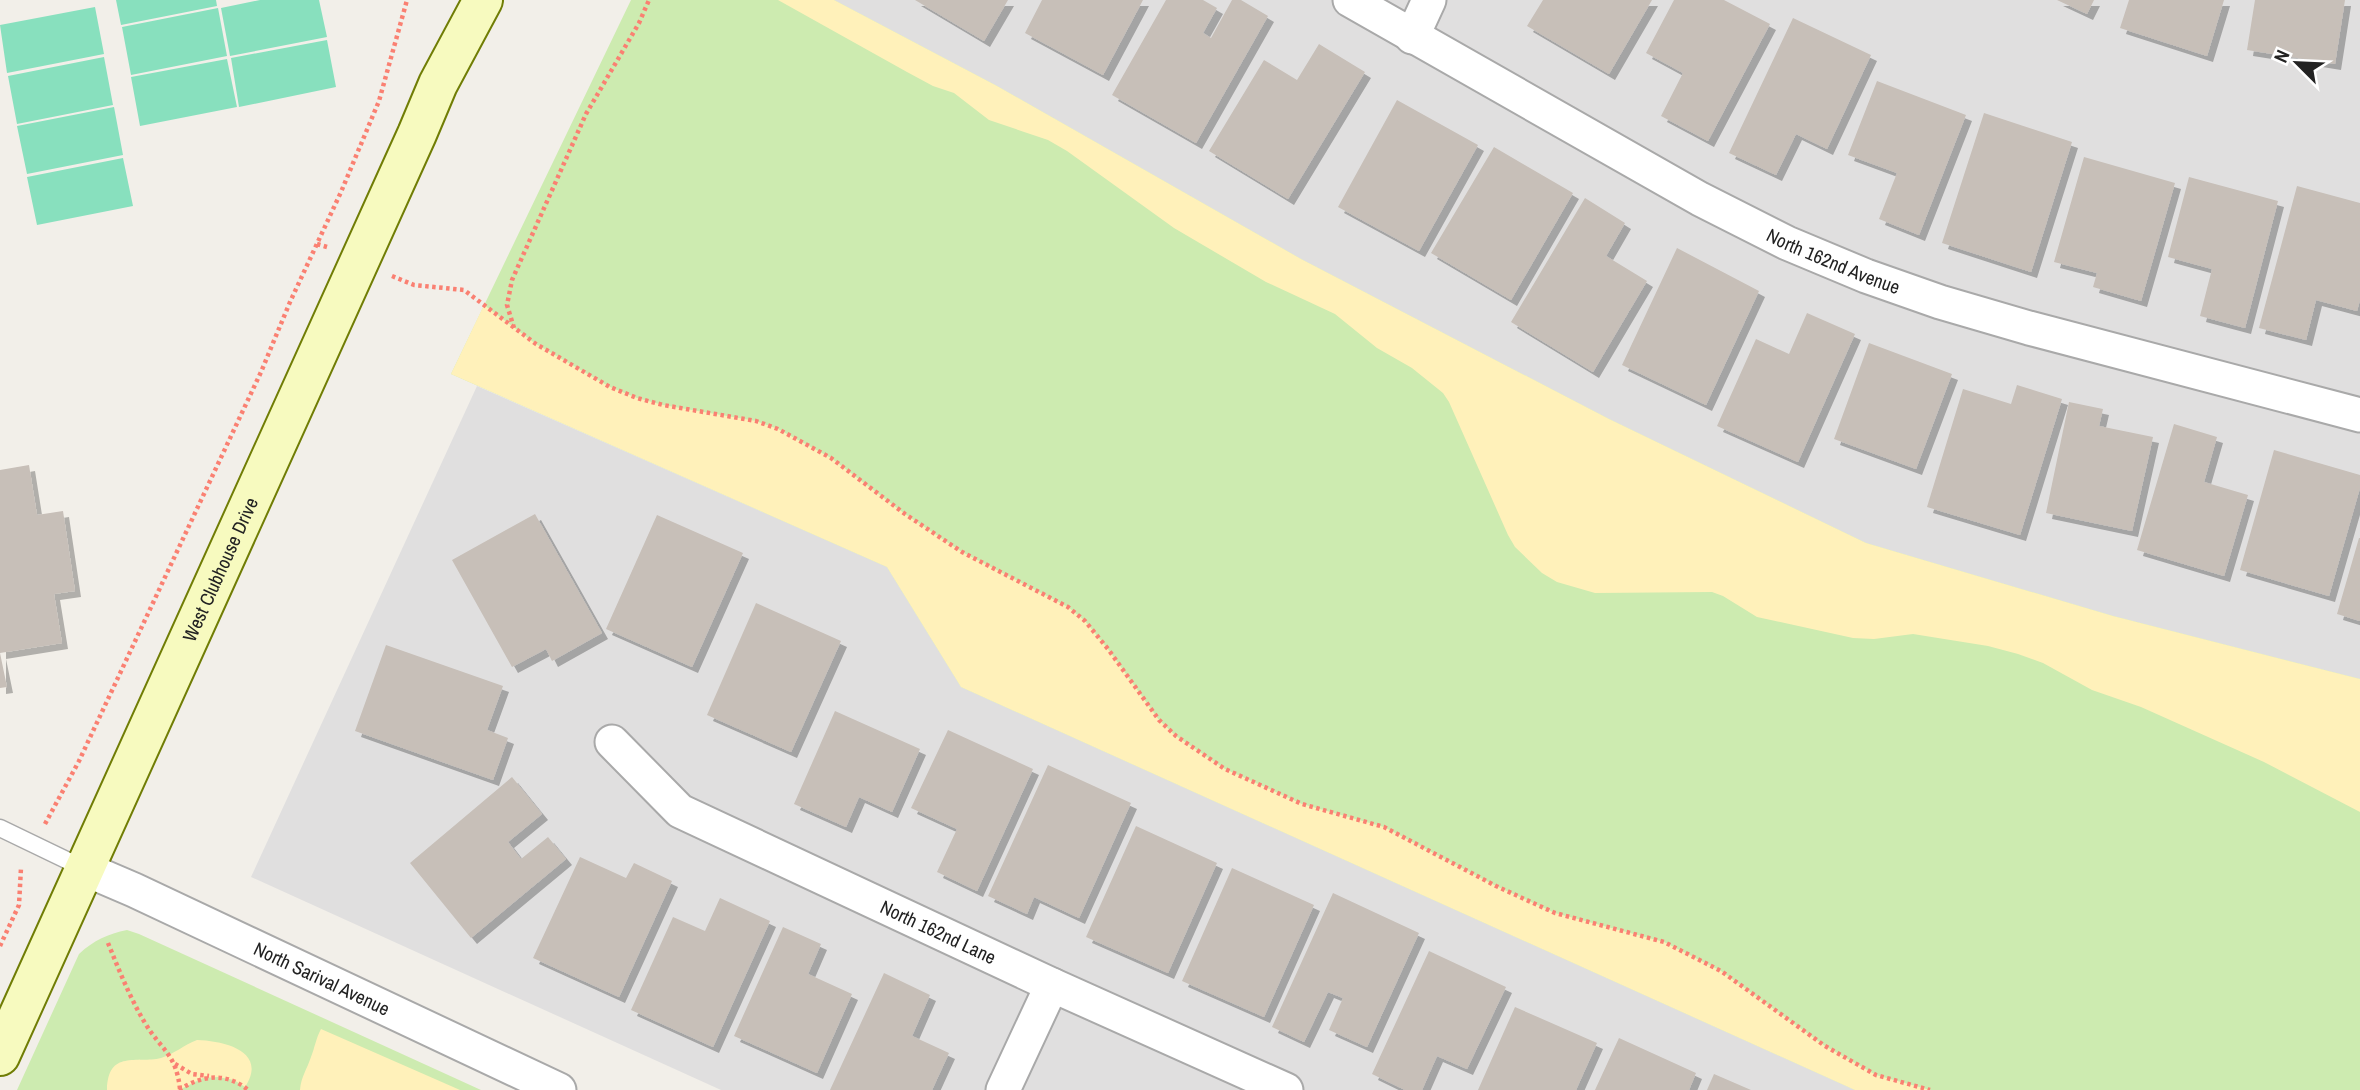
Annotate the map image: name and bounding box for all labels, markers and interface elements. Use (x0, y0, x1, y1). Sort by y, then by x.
north arrow (2262, 28, 2332, 98)
text: N (2267, 46, 2296, 67)
street label: North 162nd Avenue (1762, 222, 1904, 300)
street label: West Clubhouse Drive (176, 493, 264, 646)
street label: North 162nd Lane (876, 894, 1000, 970)
street label: North Sarival Avenue (250, 935, 394, 1022)

